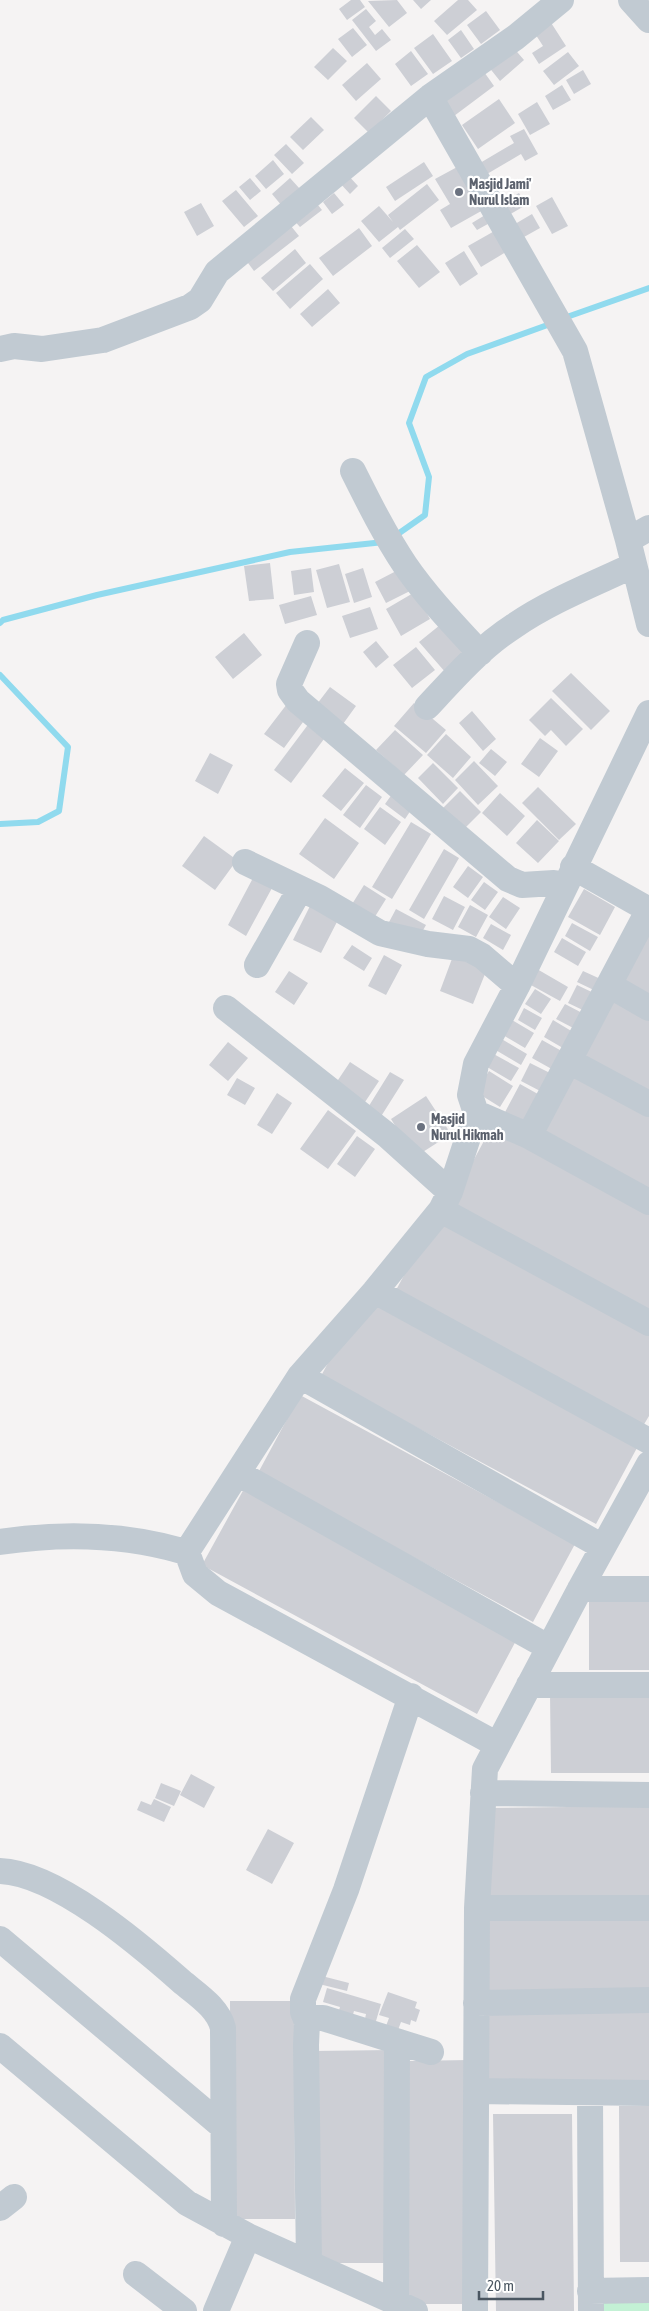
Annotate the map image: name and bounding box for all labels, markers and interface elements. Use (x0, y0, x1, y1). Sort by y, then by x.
place label: Masjid Jami' Nurul Islam (469, 176, 532, 208)
marker: Masjid Jami' Nurul Islam (453, 186, 465, 198)
place label: Masjid Nurul Hikmah (431, 1111, 504, 1143)
marker: Masjid Nurul Hikmah (415, 1121, 427, 1133)
scale bar (479, 2268, 543, 2300)
text: 20 m (487, 2277, 514, 2294)

